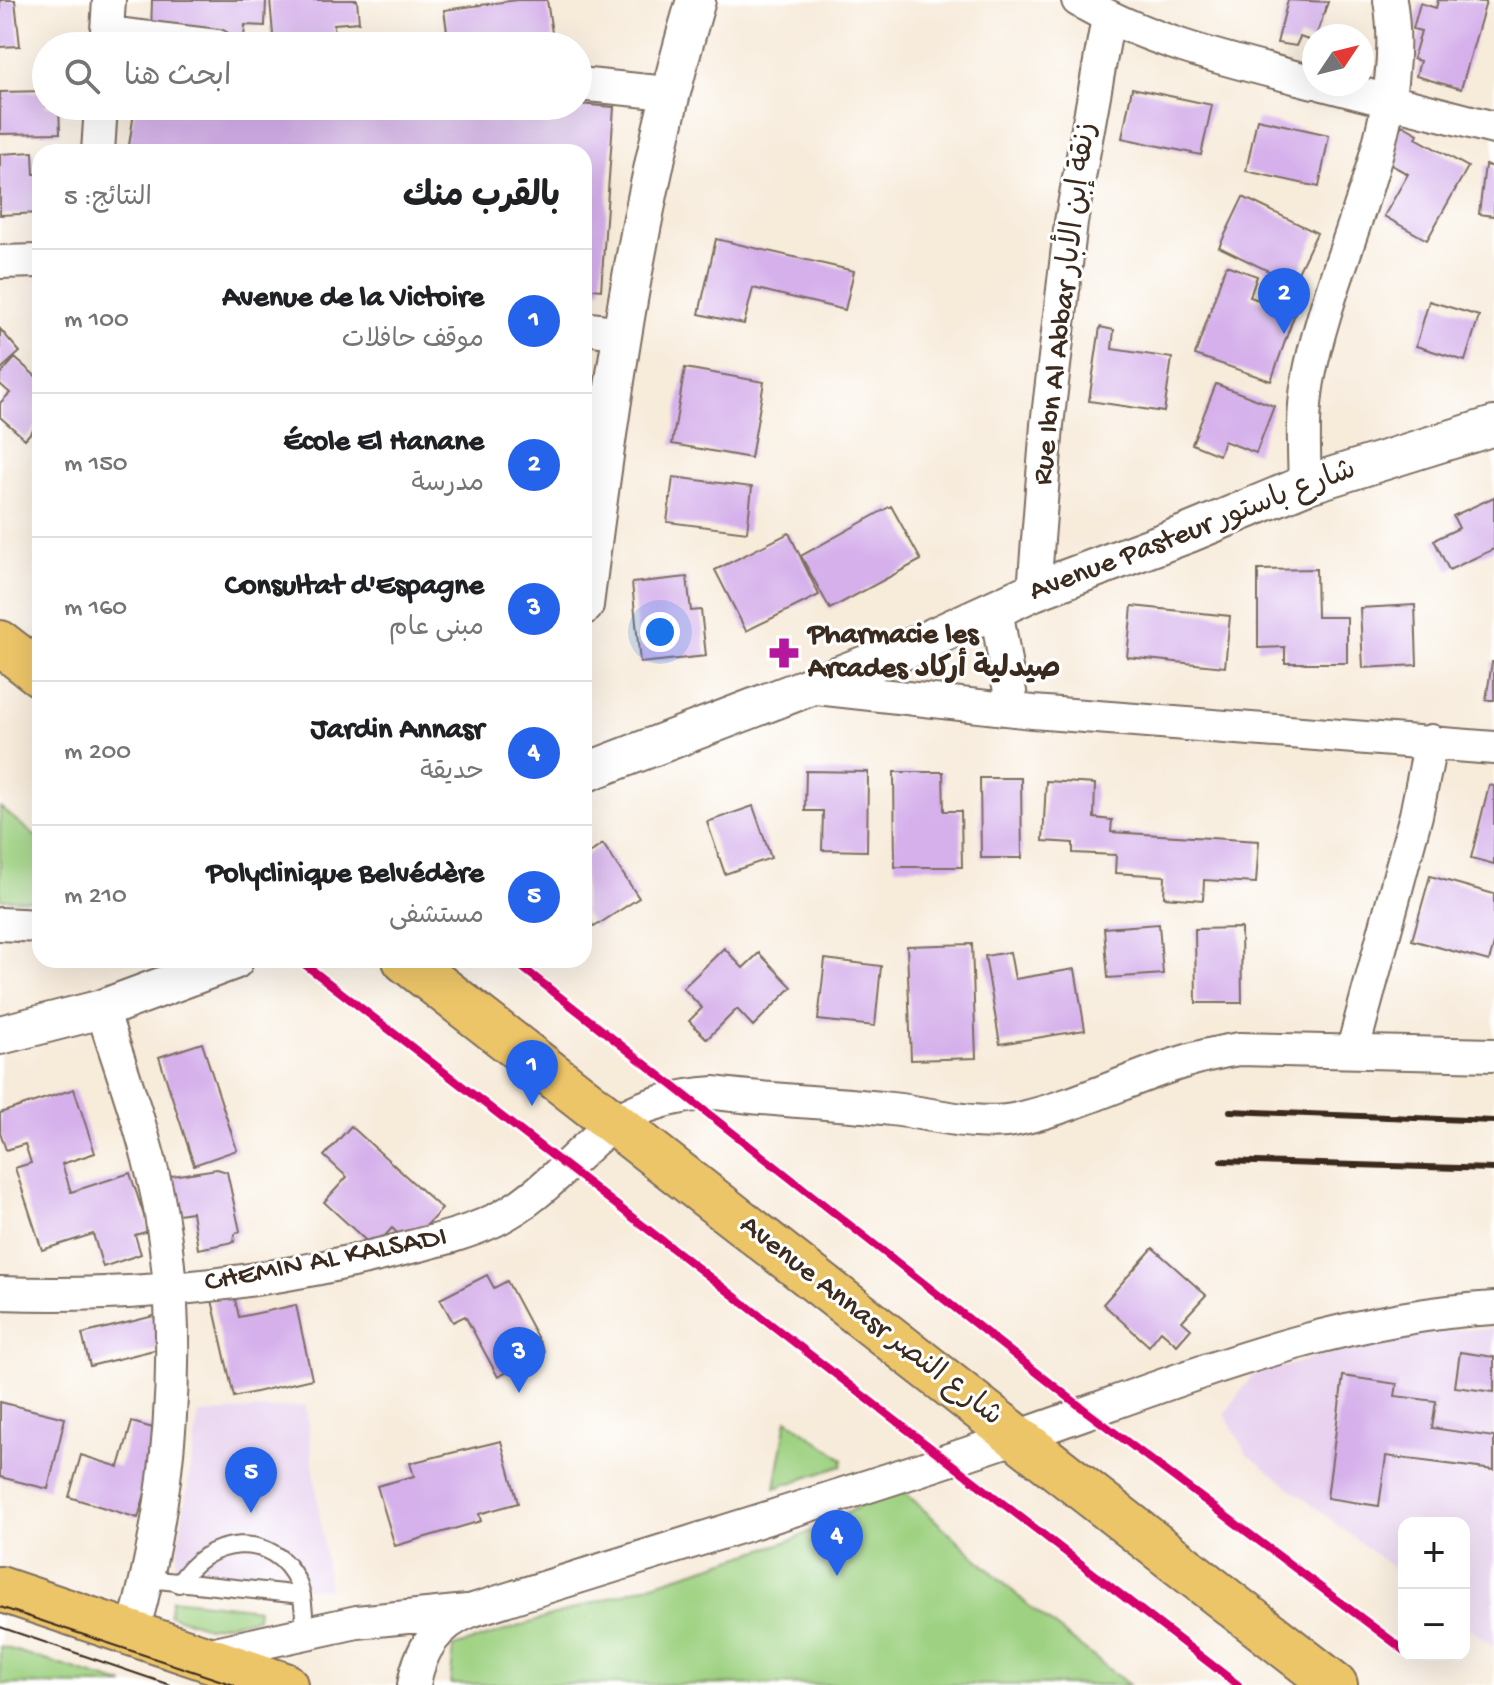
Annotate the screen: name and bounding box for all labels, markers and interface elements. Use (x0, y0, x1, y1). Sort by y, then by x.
north arrow (1302, 24, 1374, 96)
search box (32, 32, 592, 120)
icon: search (60, 54, 104, 98)
text: ابحث هنا (124, 61, 231, 96)
street label: Rue Ibn Al Abbar زنقة إبن الأبار (1019, 120, 1106, 487)
text: بالقرب منك (403, 179, 560, 219)
text: النتائج: 5 (64, 184, 152, 215)
pin: 2 (1258, 268, 1310, 334)
text: Avenue de la Victoire (222, 282, 484, 317)
text: 100 m (64, 306, 129, 337)
text: 1 (529, 306, 539, 337)
text: موقف حافلات (342, 326, 484, 357)
text: École El Hanane (284, 426, 484, 461)
text: 150 m (64, 450, 128, 481)
text: 2 (528, 450, 540, 481)
street label: Avenue Pasteur شارع باستور (1025, 453, 1361, 611)
text: مدرسة (412, 470, 484, 501)
text: Consultat d'Espagne (225, 570, 484, 605)
text: 160 m (64, 594, 127, 625)
text: 3 (527, 594, 541, 625)
your location (640, 612, 680, 652)
text: مبنى عام (389, 614, 484, 645)
place label: Pharmacie les Arcades صيدلية أركاد (806, 619, 1061, 688)
pharmacy icon: Pharmacie les Arcades صيدلية أركاد (767, 636, 801, 670)
text: Jardin Annasr (311, 714, 484, 749)
text: 200 m (64, 738, 131, 769)
text: 4 (528, 738, 540, 769)
text: حديقة (420, 758, 484, 789)
text: Polyclinique Belvédère (207, 858, 484, 893)
text: 210 m (64, 882, 127, 913)
text: 5 (527, 882, 541, 913)
text: مستشفى (389, 902, 484, 933)
pin: 1 (506, 1040, 558, 1106)
street label: Avenue Annasr شارع النصر (732, 1208, 1009, 1435)
street label: CHEMIN AL KALSADI (202, 1220, 450, 1302)
pin: 3 (493, 1327, 545, 1393)
pin: 5 (225, 1447, 277, 1513)
pin: 4 (811, 1510, 863, 1576)
map controls (1398, 1517, 1470, 1661)
button: + (1398, 1517, 1470, 1589)
button: − (1398, 1589, 1470, 1661)

